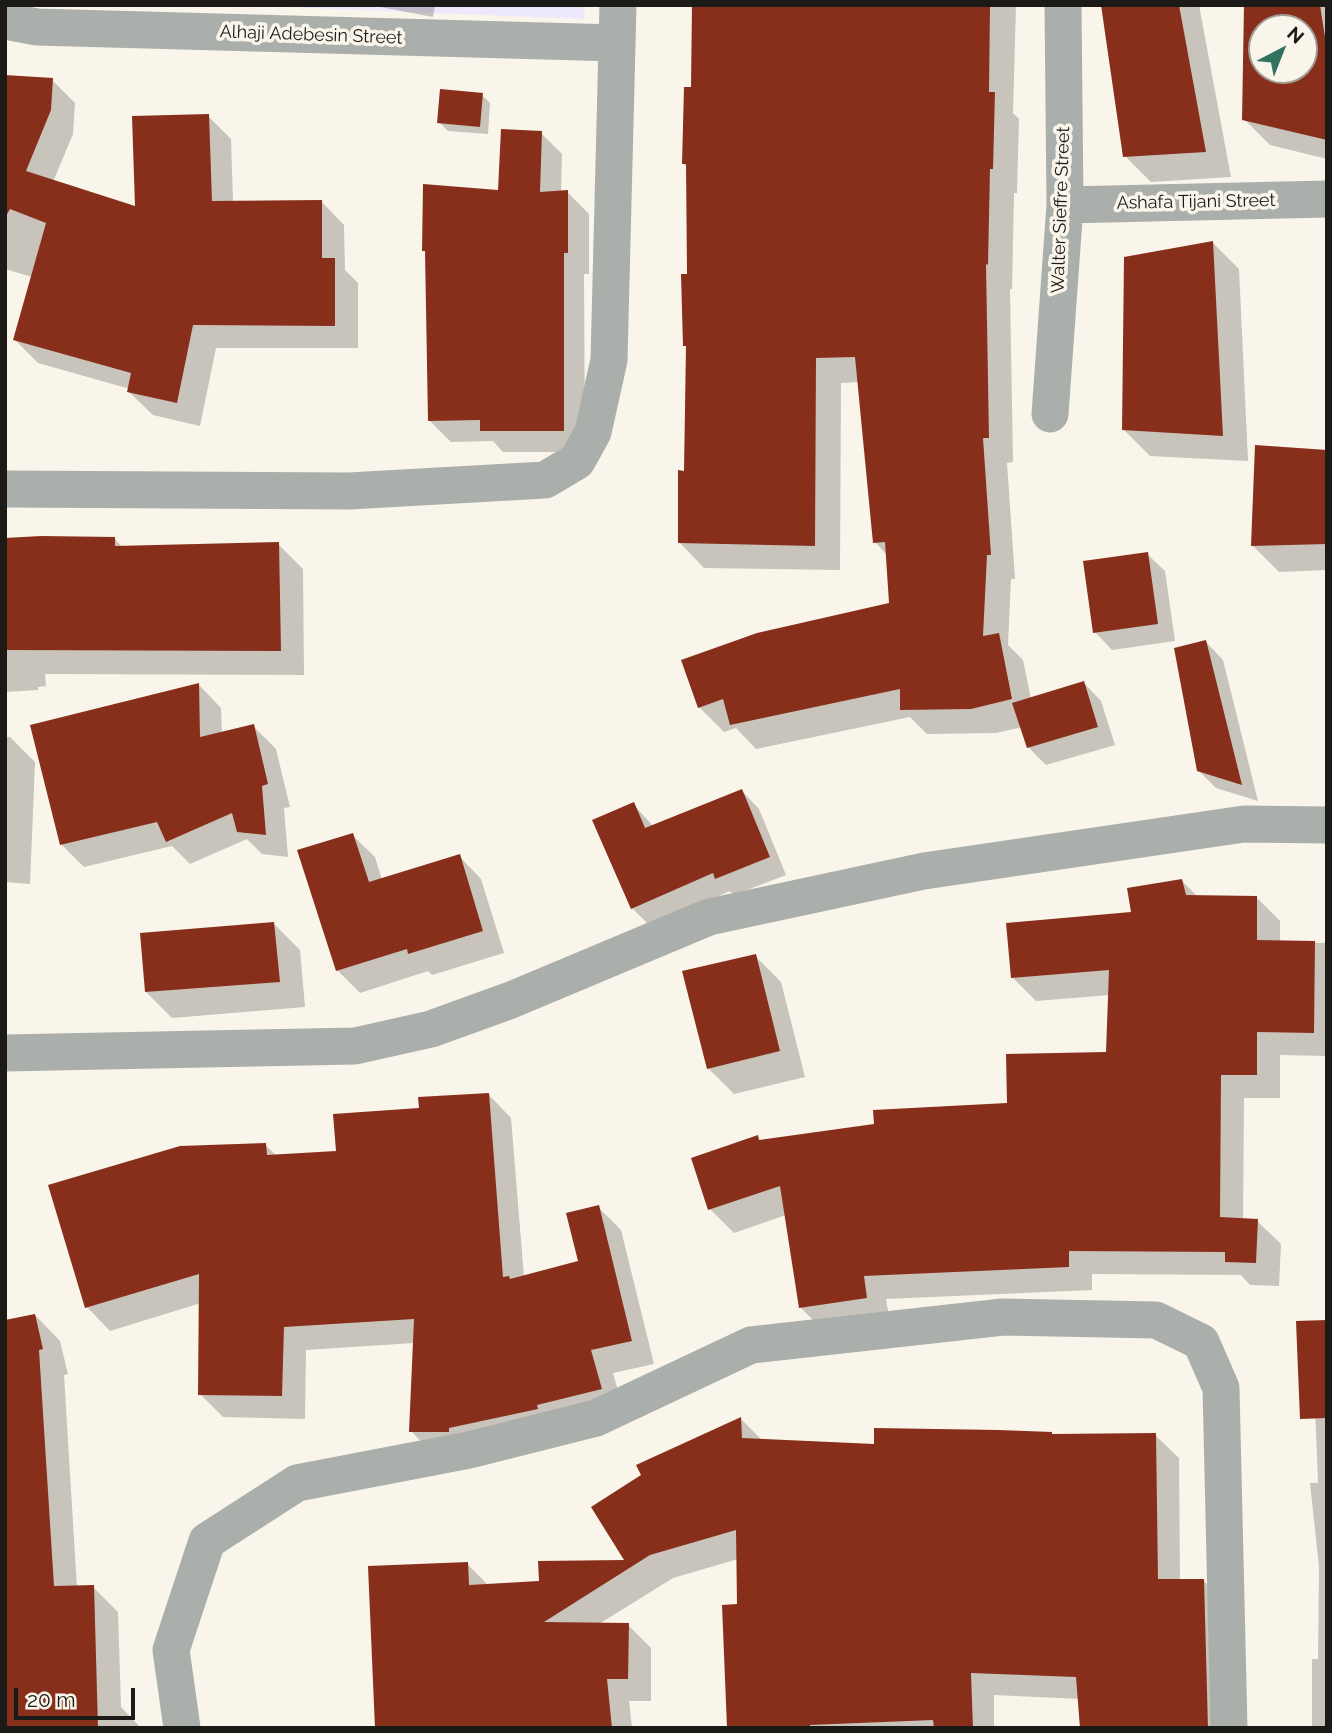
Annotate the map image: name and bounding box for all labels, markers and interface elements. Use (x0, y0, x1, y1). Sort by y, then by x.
north arrow (1248, 14, 1318, 84)
street label: Alhaji Adebesin Street (219, 21, 403, 49)
text: N (1283, 22, 1308, 48)
street label: Walter Sieffre Street (1047, 126, 1075, 294)
street label: Ashafa Tijani Street (1116, 190, 1276, 214)
scale bar (18, 1674, 138, 1718)
text: 20 m (27, 1687, 75, 1712)

